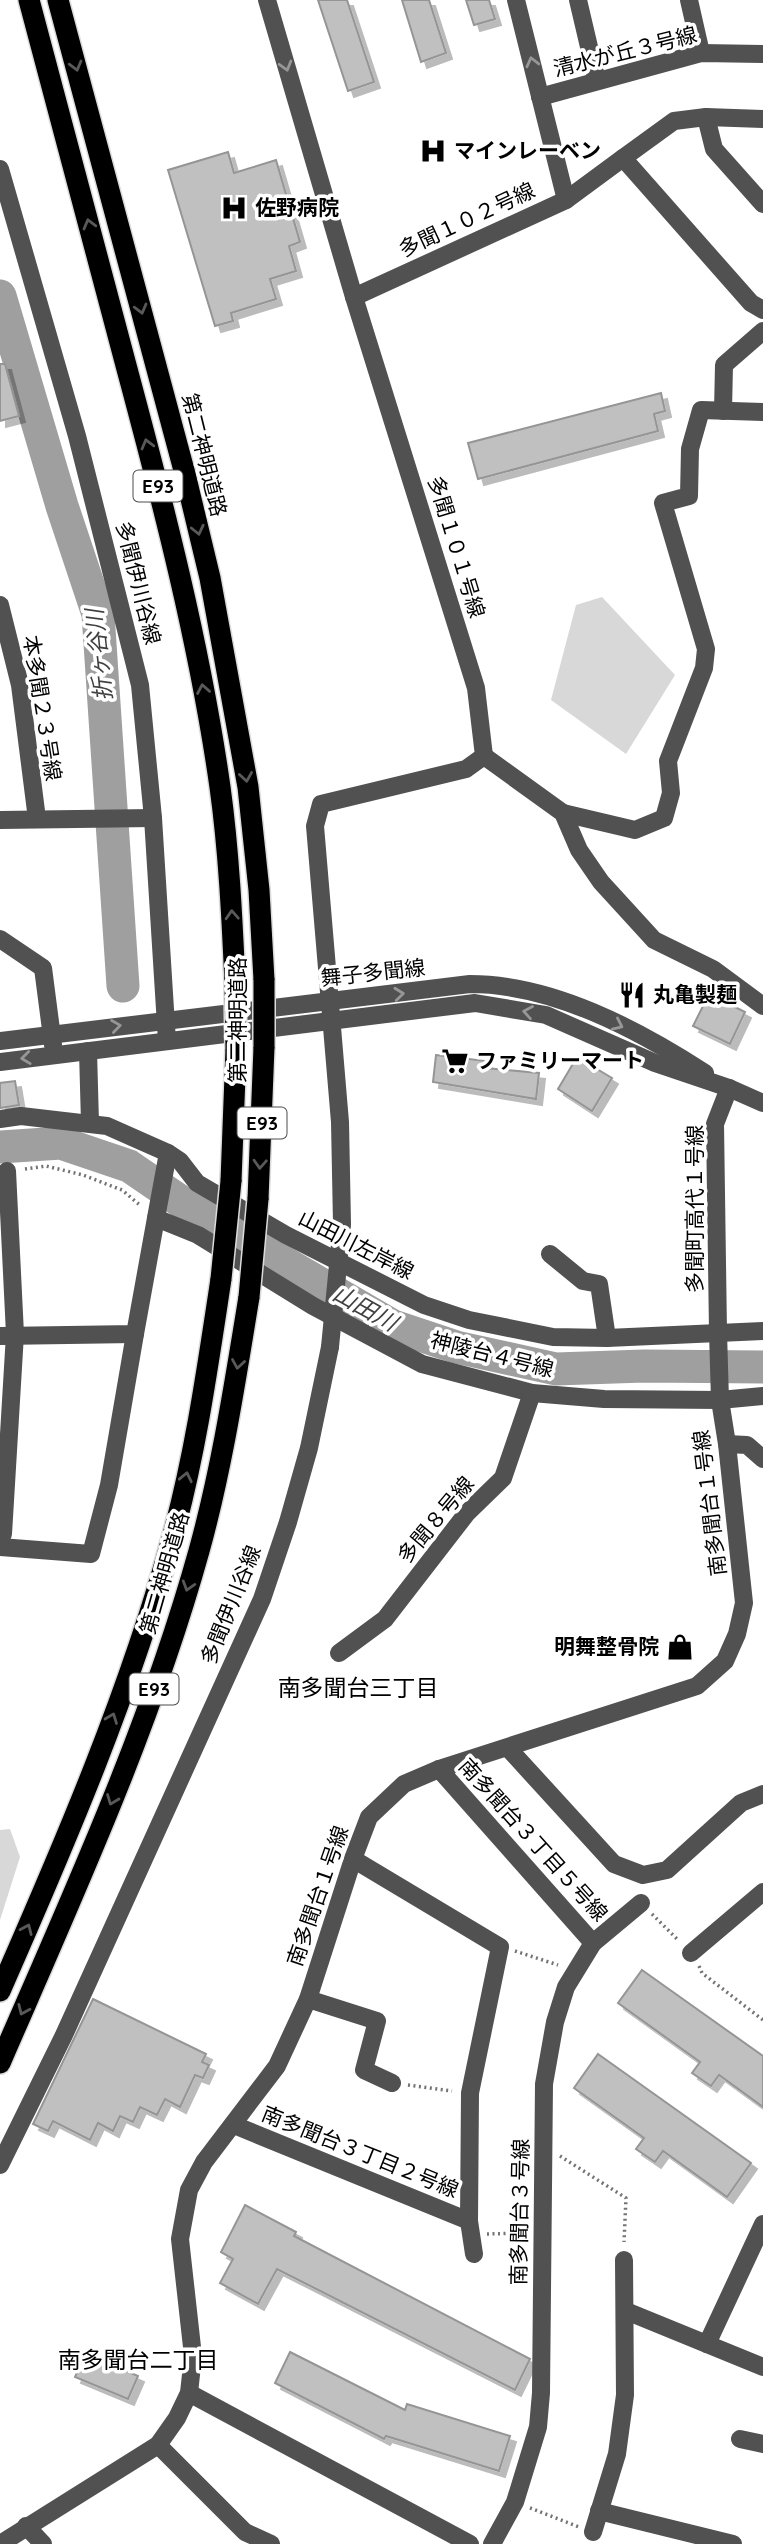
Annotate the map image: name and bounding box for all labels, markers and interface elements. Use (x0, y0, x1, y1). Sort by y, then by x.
street label: 清水が丘３号線 (550, 21, 699, 81)
one-way arrow (525, 56, 540, 68)
one-way arrow (278, 59, 293, 71)
one-way arrow (68, 60, 82, 72)
hospital icon: マインレーベン (418, 136, 448, 166)
place label: マインレーベン (454, 137, 601, 163)
street label: 多聞１０２号線 (394, 176, 539, 262)
hospital icon: 佐野病院 (219, 193, 249, 223)
place label: 佐野病院 (255, 194, 339, 220)
one-way arrow (83, 218, 97, 230)
one-way arrow (133, 303, 147, 315)
street label: 第二神明道路 (177, 390, 233, 519)
one-way arrow (141, 438, 155, 450)
road number: E93 (134, 471, 182, 502)
street label: 多聞１０１号線 (423, 473, 491, 621)
street label: 多聞伊川谷線 (111, 518, 167, 647)
one-way arrow (190, 524, 204, 536)
water label: 折ヶ谷川 (79, 605, 118, 702)
street label: 本多聞２３号線 (19, 633, 67, 782)
one-way arrow (196, 683, 211, 695)
one-way arrow (238, 771, 253, 783)
one-way arrow (224, 909, 239, 920)
street label: 舞子多聞線 (319, 954, 426, 990)
street label: 第二神明道路 (224, 957, 250, 1083)
restaurant icon: 丸亀製麺 (617, 980, 647, 1010)
place label: 丸亀製麺 (653, 981, 737, 1007)
one-way arrow (393, 986, 405, 1001)
one-way arrow (522, 1005, 534, 1020)
one-way arrow (611, 1017, 623, 1031)
one-way arrow (110, 1019, 122, 1034)
supermarket icon: ファミリーマート (440, 1046, 470, 1076)
place label: ファミリーマート (476, 1047, 644, 1073)
one-way arrow (20, 1051, 32, 1066)
road number: E93 (238, 1107, 286, 1138)
street label: 多聞町高代１号線 (681, 1125, 707, 1293)
one-way arrow (253, 1159, 268, 1170)
street label: 山田川左岸線 (294, 1204, 418, 1284)
water label: 山田川 (328, 1278, 405, 1338)
street label: 神陵台４号線 (428, 1326, 557, 1382)
one-way arrow (231, 1358, 246, 1370)
street label: 南多聞台１号線 (687, 1429, 731, 1578)
one-way arrow (177, 1471, 192, 1483)
street label: 多聞８号線 (392, 1471, 479, 1568)
street label: 第二神明道路 (134, 1509, 194, 1637)
street label: 多聞伊川谷線 (194, 1541, 266, 1668)
one-way arrow (182, 1580, 197, 1592)
shop icon: 明舞整骨院 (665, 1632, 695, 1662)
place label: 明舞整骨院 (554, 1633, 659, 1659)
district label: 南多聞台三丁目 (278, 1673, 439, 1702)
road number: E93 (130, 1674, 178, 1704)
one-way arrow (104, 1713, 118, 1725)
street label: 南多聞台３丁目５号線 (454, 1753, 614, 1926)
one-way arrow (107, 1794, 121, 1806)
street label: 南多聞台１号線 (281, 1822, 353, 1969)
one-way arrow (19, 1924, 33, 1936)
one-way arrow (17, 2002, 31, 2015)
street label: 南多聞台３丁目２号線 (258, 2100, 463, 2202)
street label: 南多聞台３号線 (505, 2138, 533, 2286)
district label: 南多聞台二丁目 (58, 2345, 219, 2374)

